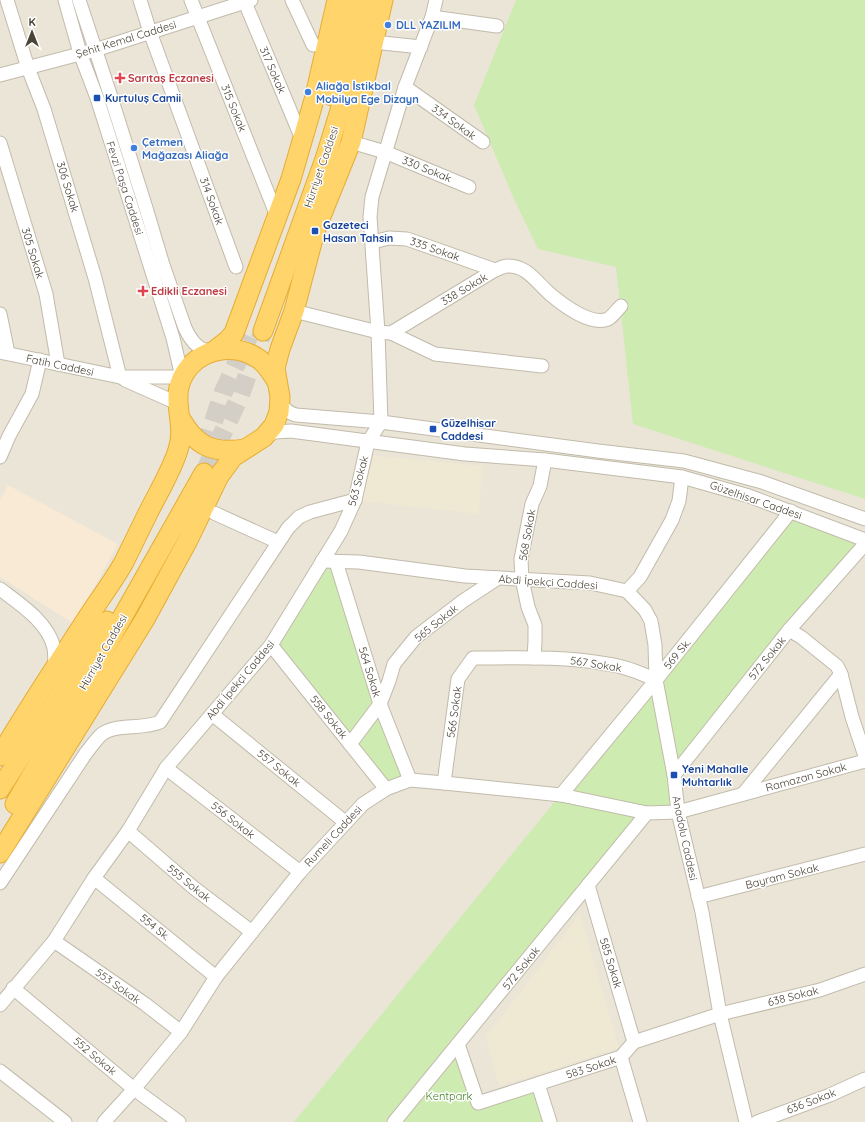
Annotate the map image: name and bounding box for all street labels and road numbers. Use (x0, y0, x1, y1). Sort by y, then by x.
street label: Şehit Kemal Caddesi (74, 17, 178, 61)
street label: 317 Sokak (257, 44, 289, 96)
street label: 315 Sokak (218, 82, 250, 134)
street label: 334 Sokak (429, 101, 479, 143)
street label: Hürriyet Caddesi (301, 125, 341, 209)
street label: Fevzi Paşa Caddesi (103, 139, 147, 237)
street label: 330 Sokak (400, 153, 454, 185)
street label: 306 Sokak (54, 160, 82, 214)
street label: 314 Sokak (197, 175, 227, 227)
street label: 305 Sokak (19, 226, 47, 280)
street label: 335 Sokak (408, 234, 462, 264)
street label: 338 Sokak (438, 270, 490, 308)
street label: Fatih Caddesi (25, 351, 95, 379)
street label: 563 Sokak (345, 454, 372, 508)
street label: Güzelhisar Caddesi (708, 478, 804, 522)
street label: 568 Sokak (516, 508, 538, 562)
street label: Abdi İpekçi Caddesi (498, 572, 598, 592)
street label: 565 Sokak (411, 601, 461, 645)
street label: Hürriyet Caddesi (76, 612, 130, 692)
street label: 572 Sokak (745, 633, 789, 683)
street label: 569 Sk. (661, 636, 693, 672)
street label: Abdi İpekçi Caddesi (203, 637, 277, 723)
street label: 564 Sokak (356, 645, 384, 699)
street label: 567 Sokak (569, 653, 623, 675)
street label: 566 Sokak (443, 685, 465, 739)
street label: 558 Sokak (307, 692, 351, 742)
street label: 557 Sokak (254, 746, 304, 790)
street label: Ramazan Sokak (764, 759, 848, 795)
street label: Anadolu Caddesi (669, 794, 701, 882)
street label: 556 Sokak (208, 798, 258, 842)
street label: Rumeli Caddesi (301, 802, 365, 870)
street label: Bayram Sokak (744, 860, 820, 892)
street label: 555 Sokak (164, 861, 214, 905)
street label: 554 Sk. (137, 911, 173, 943)
street label: 585 Sokak (597, 936, 625, 990)
street label: 572 Sokak (499, 943, 543, 993)
street label: 553 Sokak (93, 965, 143, 1007)
street label: 638 Sokak (766, 983, 820, 1009)
street label: 552 Sokak (70, 1034, 120, 1078)
street label: 583 Sokak (564, 1052, 618, 1082)
street label: 636 Sokak (784, 1085, 838, 1117)

